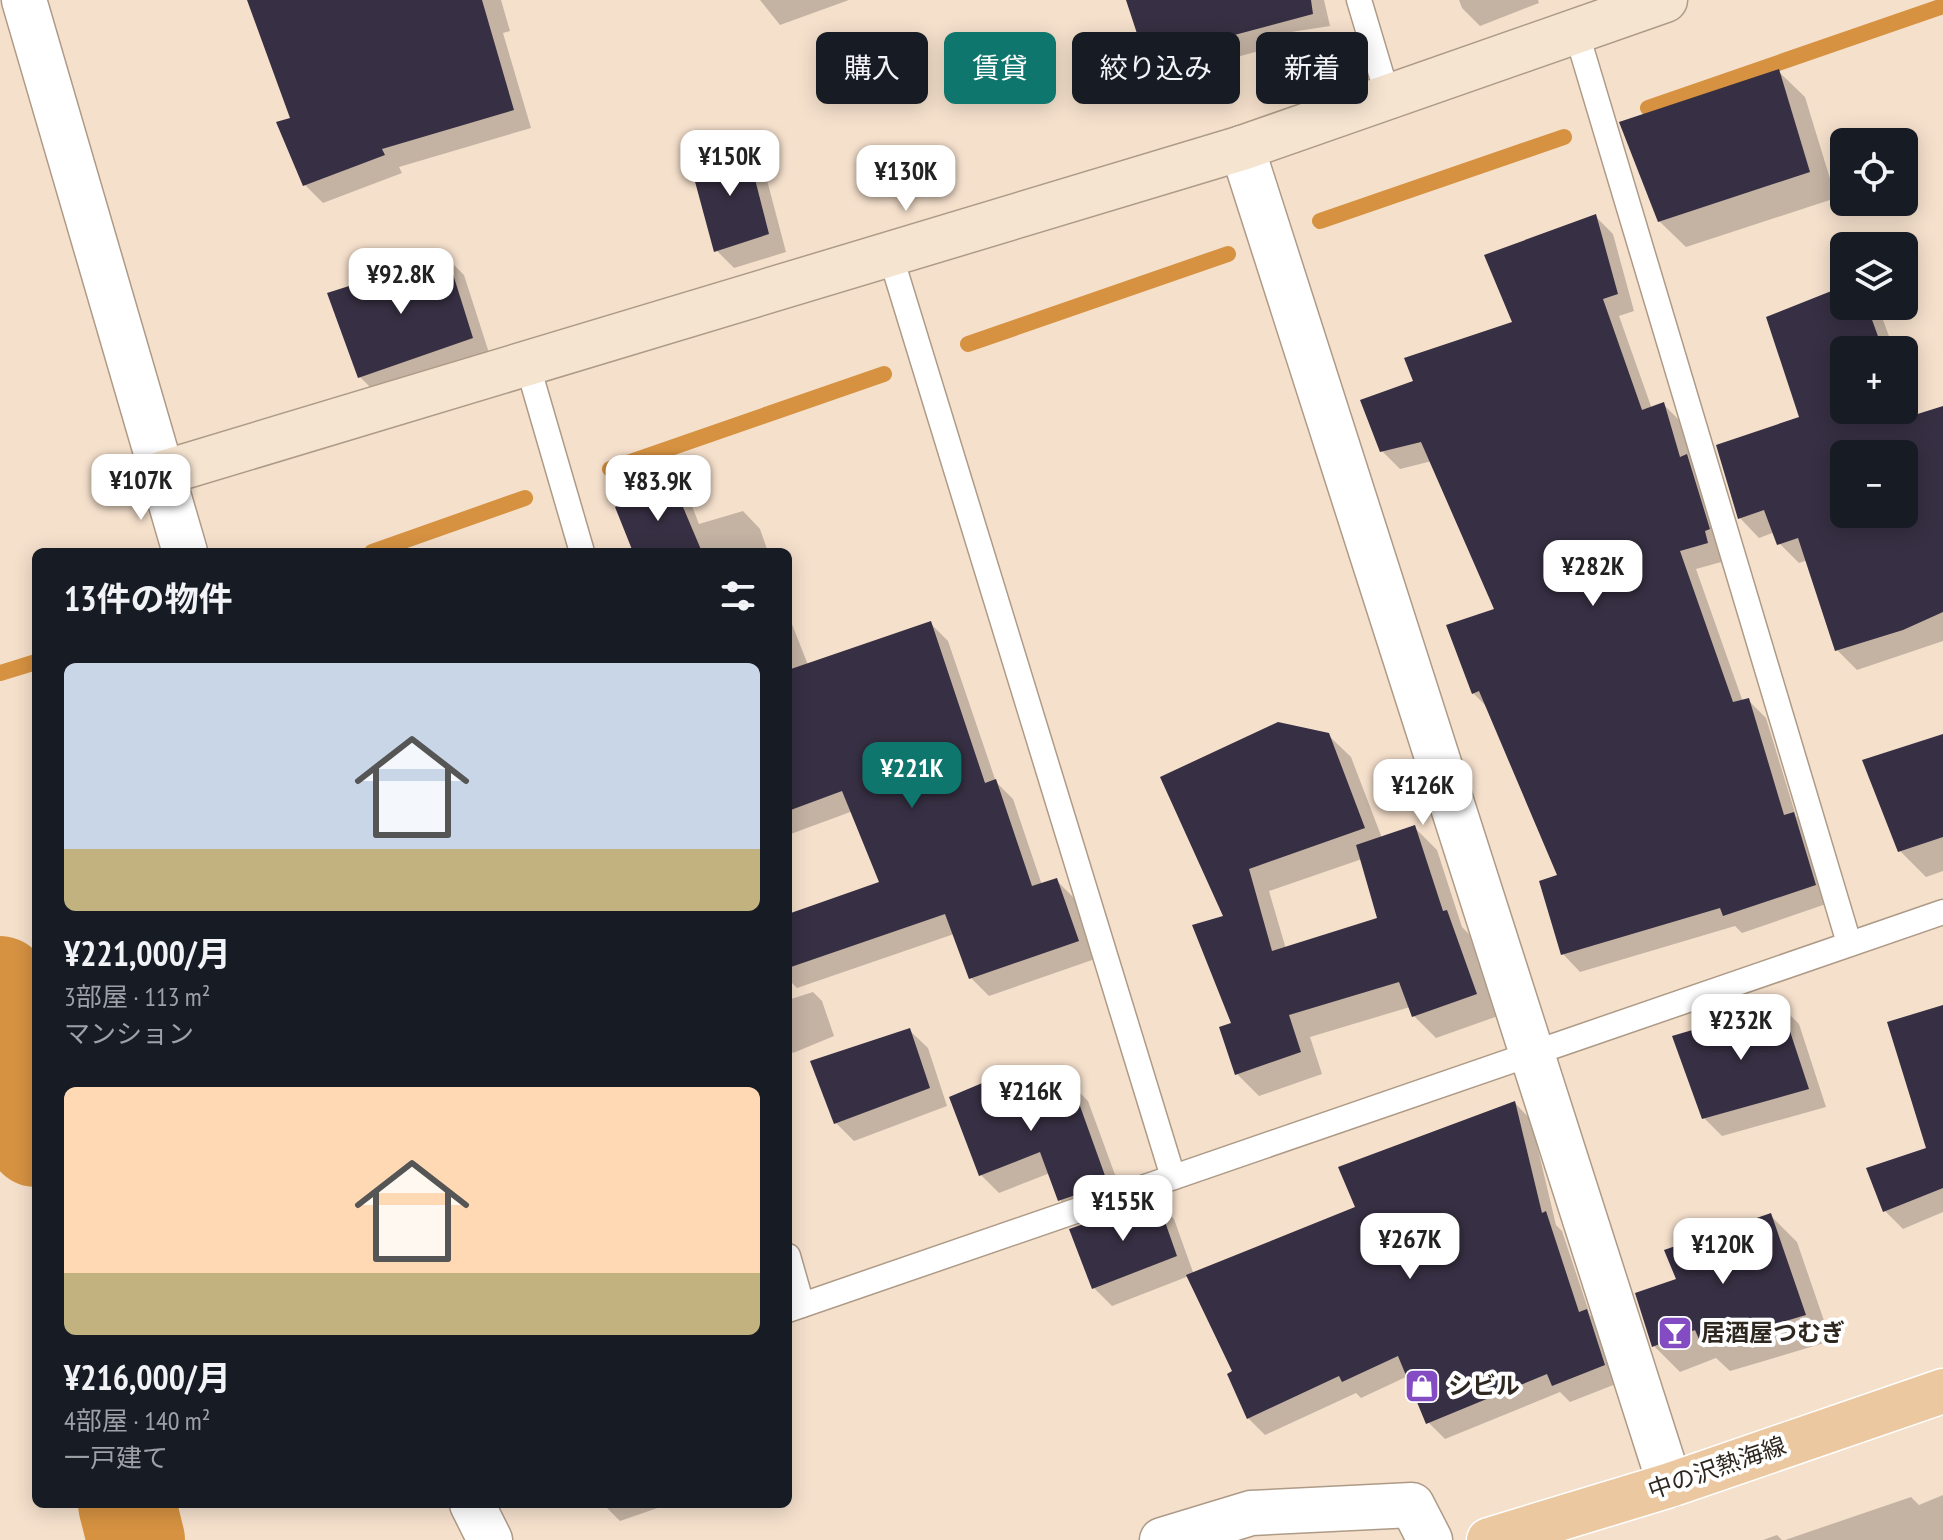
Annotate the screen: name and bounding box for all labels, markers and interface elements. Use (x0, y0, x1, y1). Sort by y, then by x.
chip: 購入 (816, 32, 928, 104)
chip: 賃貸 (944, 32, 1056, 104)
chip: 絞り込み (1072, 32, 1240, 104)
chip: 新着 (1256, 32, 1368, 104)
map controls (1830, 128, 1918, 528)
button: locate (1830, 128, 1918, 216)
pin: ¥150K (674, 130, 786, 198)
text: ¥150K (698, 139, 762, 172)
pin: ¥130K (850, 145, 962, 213)
text: ¥130K (874, 154, 938, 187)
button: layers (1830, 232, 1918, 320)
pin: ¥92.8K (336, 248, 466, 316)
text: ¥92.8K (367, 257, 435, 290)
button: + (1830, 336, 1918, 424)
button: − (1830, 440, 1918, 528)
pin: ¥107K (85, 454, 197, 522)
pin: ¥83.9K (593, 455, 723, 523)
text: ¥107K (109, 463, 173, 496)
text: ¥83.9K (624, 464, 692, 497)
pin: ¥282K (1537, 540, 1649, 608)
text: ¥282K (1561, 549, 1625, 582)
icon: filters (716, 574, 760, 618)
text: 13件の物件 (64, 576, 233, 620)
icon: home (340, 715, 484, 859)
pin: ¥221K (856, 742, 968, 810)
text: ¥221K (880, 751, 944, 784)
pin: ¥126K (1367, 759, 1479, 827)
text: ¥126K (1391, 768, 1455, 801)
text: ¥221,000/月 (64, 931, 231, 975)
text: 3部屋 · 113 m² (64, 980, 210, 1013)
pin: ¥232K (1685, 994, 1797, 1062)
text: ¥232K (1709, 1003, 1773, 1036)
text: マンション (64, 1017, 194, 1050)
pin: ¥216K (975, 1065, 1087, 1133)
text: ¥216K (999, 1074, 1063, 1107)
icon: home (340, 1139, 484, 1283)
pin: ¥155K (1067, 1175, 1179, 1243)
text: ¥155K (1091, 1184, 1155, 1217)
pin: ¥267K (1354, 1213, 1466, 1281)
pin: ¥120K (1667, 1218, 1779, 1286)
text: ¥267K (1378, 1222, 1442, 1255)
text: ¥120K (1691, 1227, 1755, 1260)
bar icon: 居酒屋つむぎ (1656, 1314, 1694, 1352)
place label: 居酒屋つむぎ (1701, 1317, 1845, 1348)
text: ¥216,000/月 (64, 1355, 231, 1399)
shop icon: シビル (1403, 1367, 1441, 1405)
place label: シビル (1448, 1370, 1520, 1401)
text: 4部屋 · 140 m² (64, 1404, 210, 1437)
street label: 中の沢熱海線 (1644, 1429, 1790, 1506)
text: 一戸建て (64, 1441, 168, 1474)

